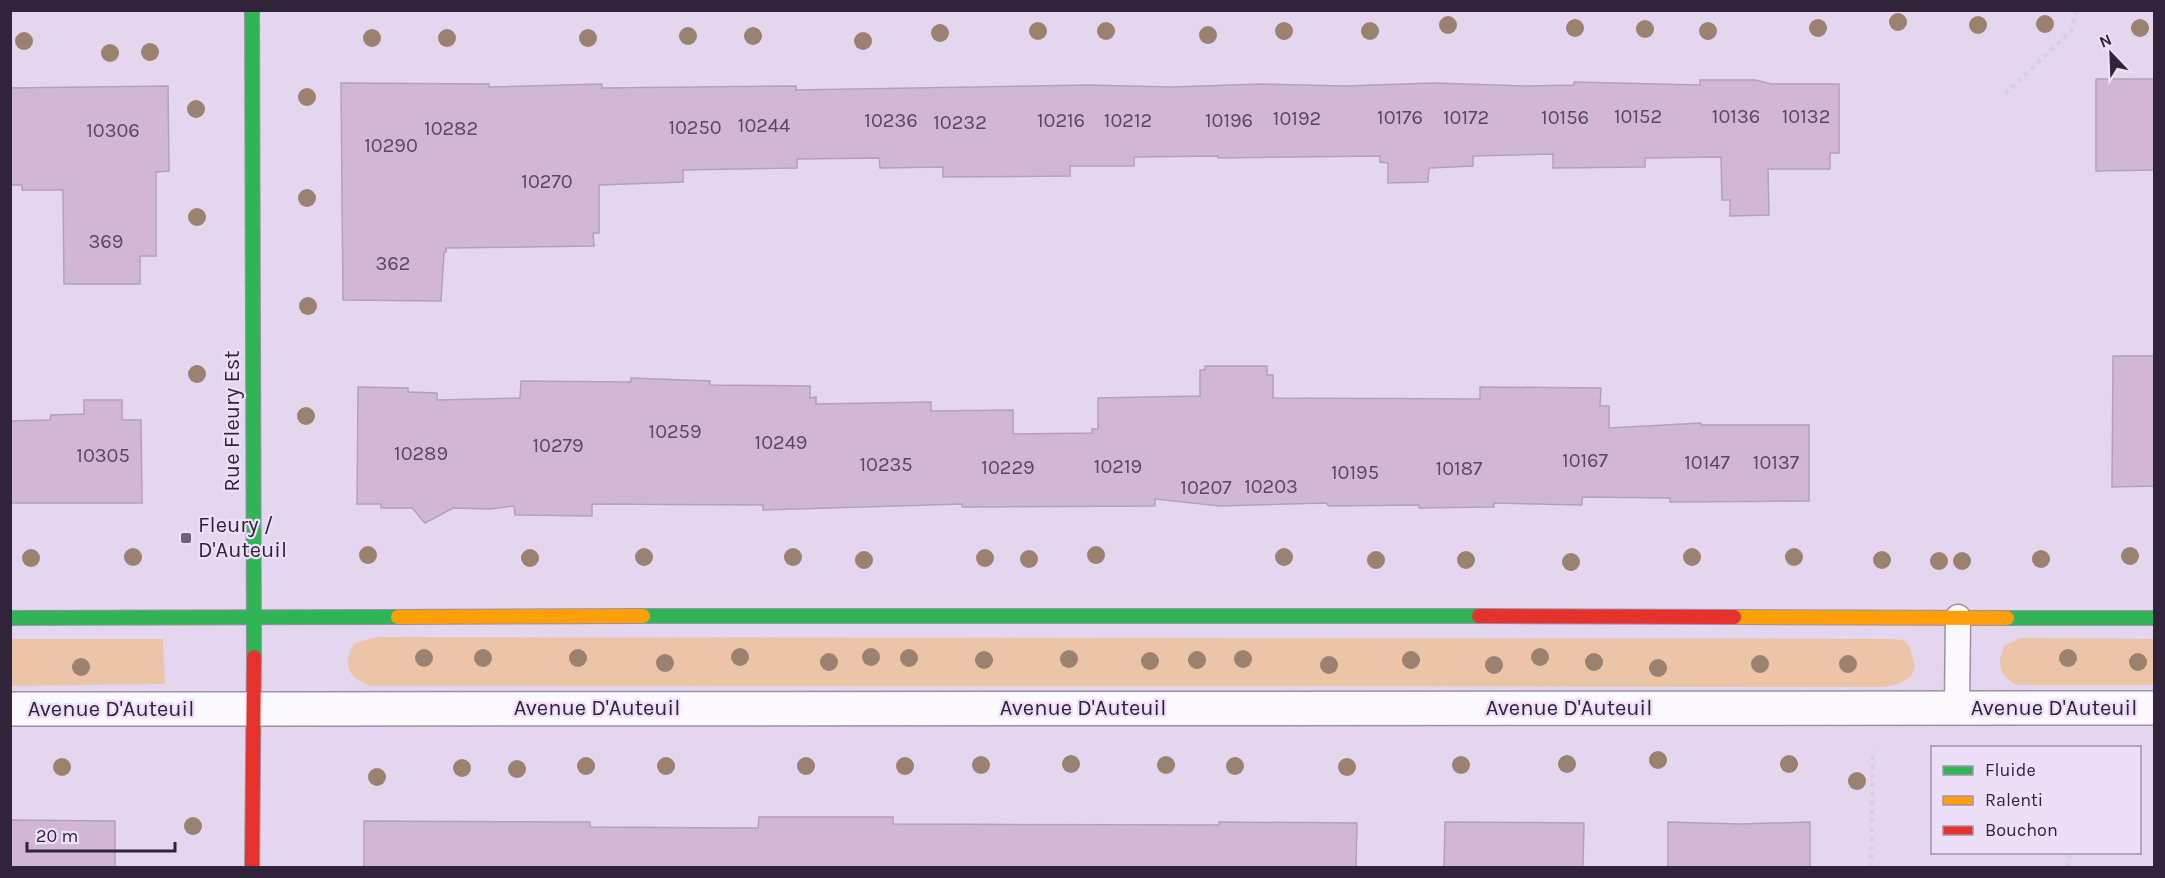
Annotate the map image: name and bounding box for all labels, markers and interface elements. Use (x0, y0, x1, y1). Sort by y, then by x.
north arrow (2081, 24, 2141, 84)
text: N (2096, 30, 2114, 52)
house number: 10152 (1614, 105, 1662, 128)
house number: 10136 (1712, 105, 1760, 128)
house number: 10132 (1782, 105, 1830, 128)
house number: 10176 (1377, 106, 1423, 129)
house number: 10172 (1443, 106, 1489, 129)
house number: 10156 (1541, 106, 1589, 129)
house number: 10192 (1273, 107, 1321, 130)
house number: 10236 (864, 109, 918, 132)
house number: 10216 (1037, 109, 1085, 132)
house number: 10212 (1104, 109, 1152, 132)
house number: 10196 (1205, 109, 1253, 132)
house number: 10232 (933, 111, 987, 134)
house number: 10244 (738, 114, 790, 137)
house number: 10250 (668, 116, 722, 139)
house number: 10282 (424, 117, 478, 140)
house number: 10306 (86, 119, 140, 142)
house number: 10290 (364, 134, 418, 157)
house number: 10270 (521, 170, 573, 193)
house number: 369 (89, 230, 123, 253)
house number: 362 (376, 252, 410, 275)
street label: Rue Fleury Est (219, 350, 245, 492)
house number: 10259 (649, 420, 701, 443)
house number: 10249 (755, 431, 807, 454)
house number: 10279 (532, 434, 584, 457)
house number: 10289 (394, 442, 448, 465)
house number: 10305 (76, 444, 130, 467)
house number: 10167 (1562, 449, 1609, 472)
house number: 10147 (1684, 451, 1730, 474)
house number: 10137 (1753, 451, 1800, 474)
house number: 10235 (859, 453, 913, 476)
house number: 10219 (1094, 455, 1142, 478)
house number: 10229 (981, 456, 1035, 479)
house number: 10187 (1436, 457, 1483, 480)
house number: 10195 (1331, 461, 1379, 484)
house number: 10203 (1244, 475, 1298, 498)
house number: 10207 (1180, 476, 1232, 499)
place label: Fleury / D'Auteuil (198, 512, 287, 563)
marker: Fleury / D'Auteuil (179, 531, 193, 545)
street label: Avenue D'Auteuil (514, 695, 680, 721)
street label: Avenue D'Auteuil (1000, 695, 1166, 721)
street label: Avenue D'Auteuil (1486, 695, 1652, 721)
street label: Avenue D'Auteuil (1971, 695, 2137, 721)
street label: Avenue D'Auteuil (28, 696, 194, 722)
legend (1931, 746, 2141, 854)
text: Fluide (1985, 759, 2036, 781)
text: Ralenti (1985, 789, 2043, 811)
scale bar (27, 815, 176, 853)
text: Bouchon (1985, 819, 2058, 841)
text: 20 m (36, 825, 78, 847)

